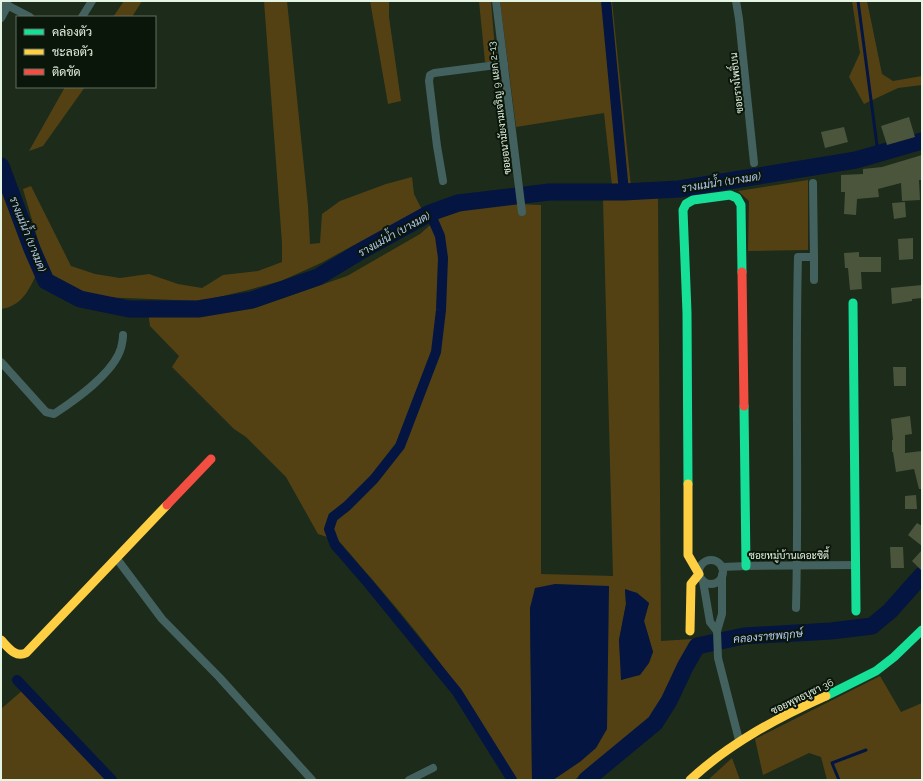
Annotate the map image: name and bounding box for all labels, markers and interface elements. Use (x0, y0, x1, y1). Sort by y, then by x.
legend (16, 16, 156, 88)
text: คล่องตัว (52, 25, 92, 39)
street label: ซอยอนามัยงามเจริญ 9 แยก 2-13 (485, 41, 514, 175)
text: ชะลอตัว (52, 45, 93, 59)
street label: ซอยรางโพธิ์บน (724, 52, 745, 114)
text: ติดขัด (52, 65, 81, 79)
water label: รางแม่น้ำ (บางมด) (680, 165, 762, 195)
water label: รางแม่น้ำ (บางมด) (6, 193, 53, 274)
water label: รางแม่น้ำ (บางมด) (354, 205, 433, 260)
street label: ซอยหมู่บ้านเดอะซิตี้ (749, 546, 830, 563)
water label: คลองราชพฤกษ์ (732, 625, 805, 646)
street label: ซอยพุทธบูชา 36 (769, 677, 836, 718)

